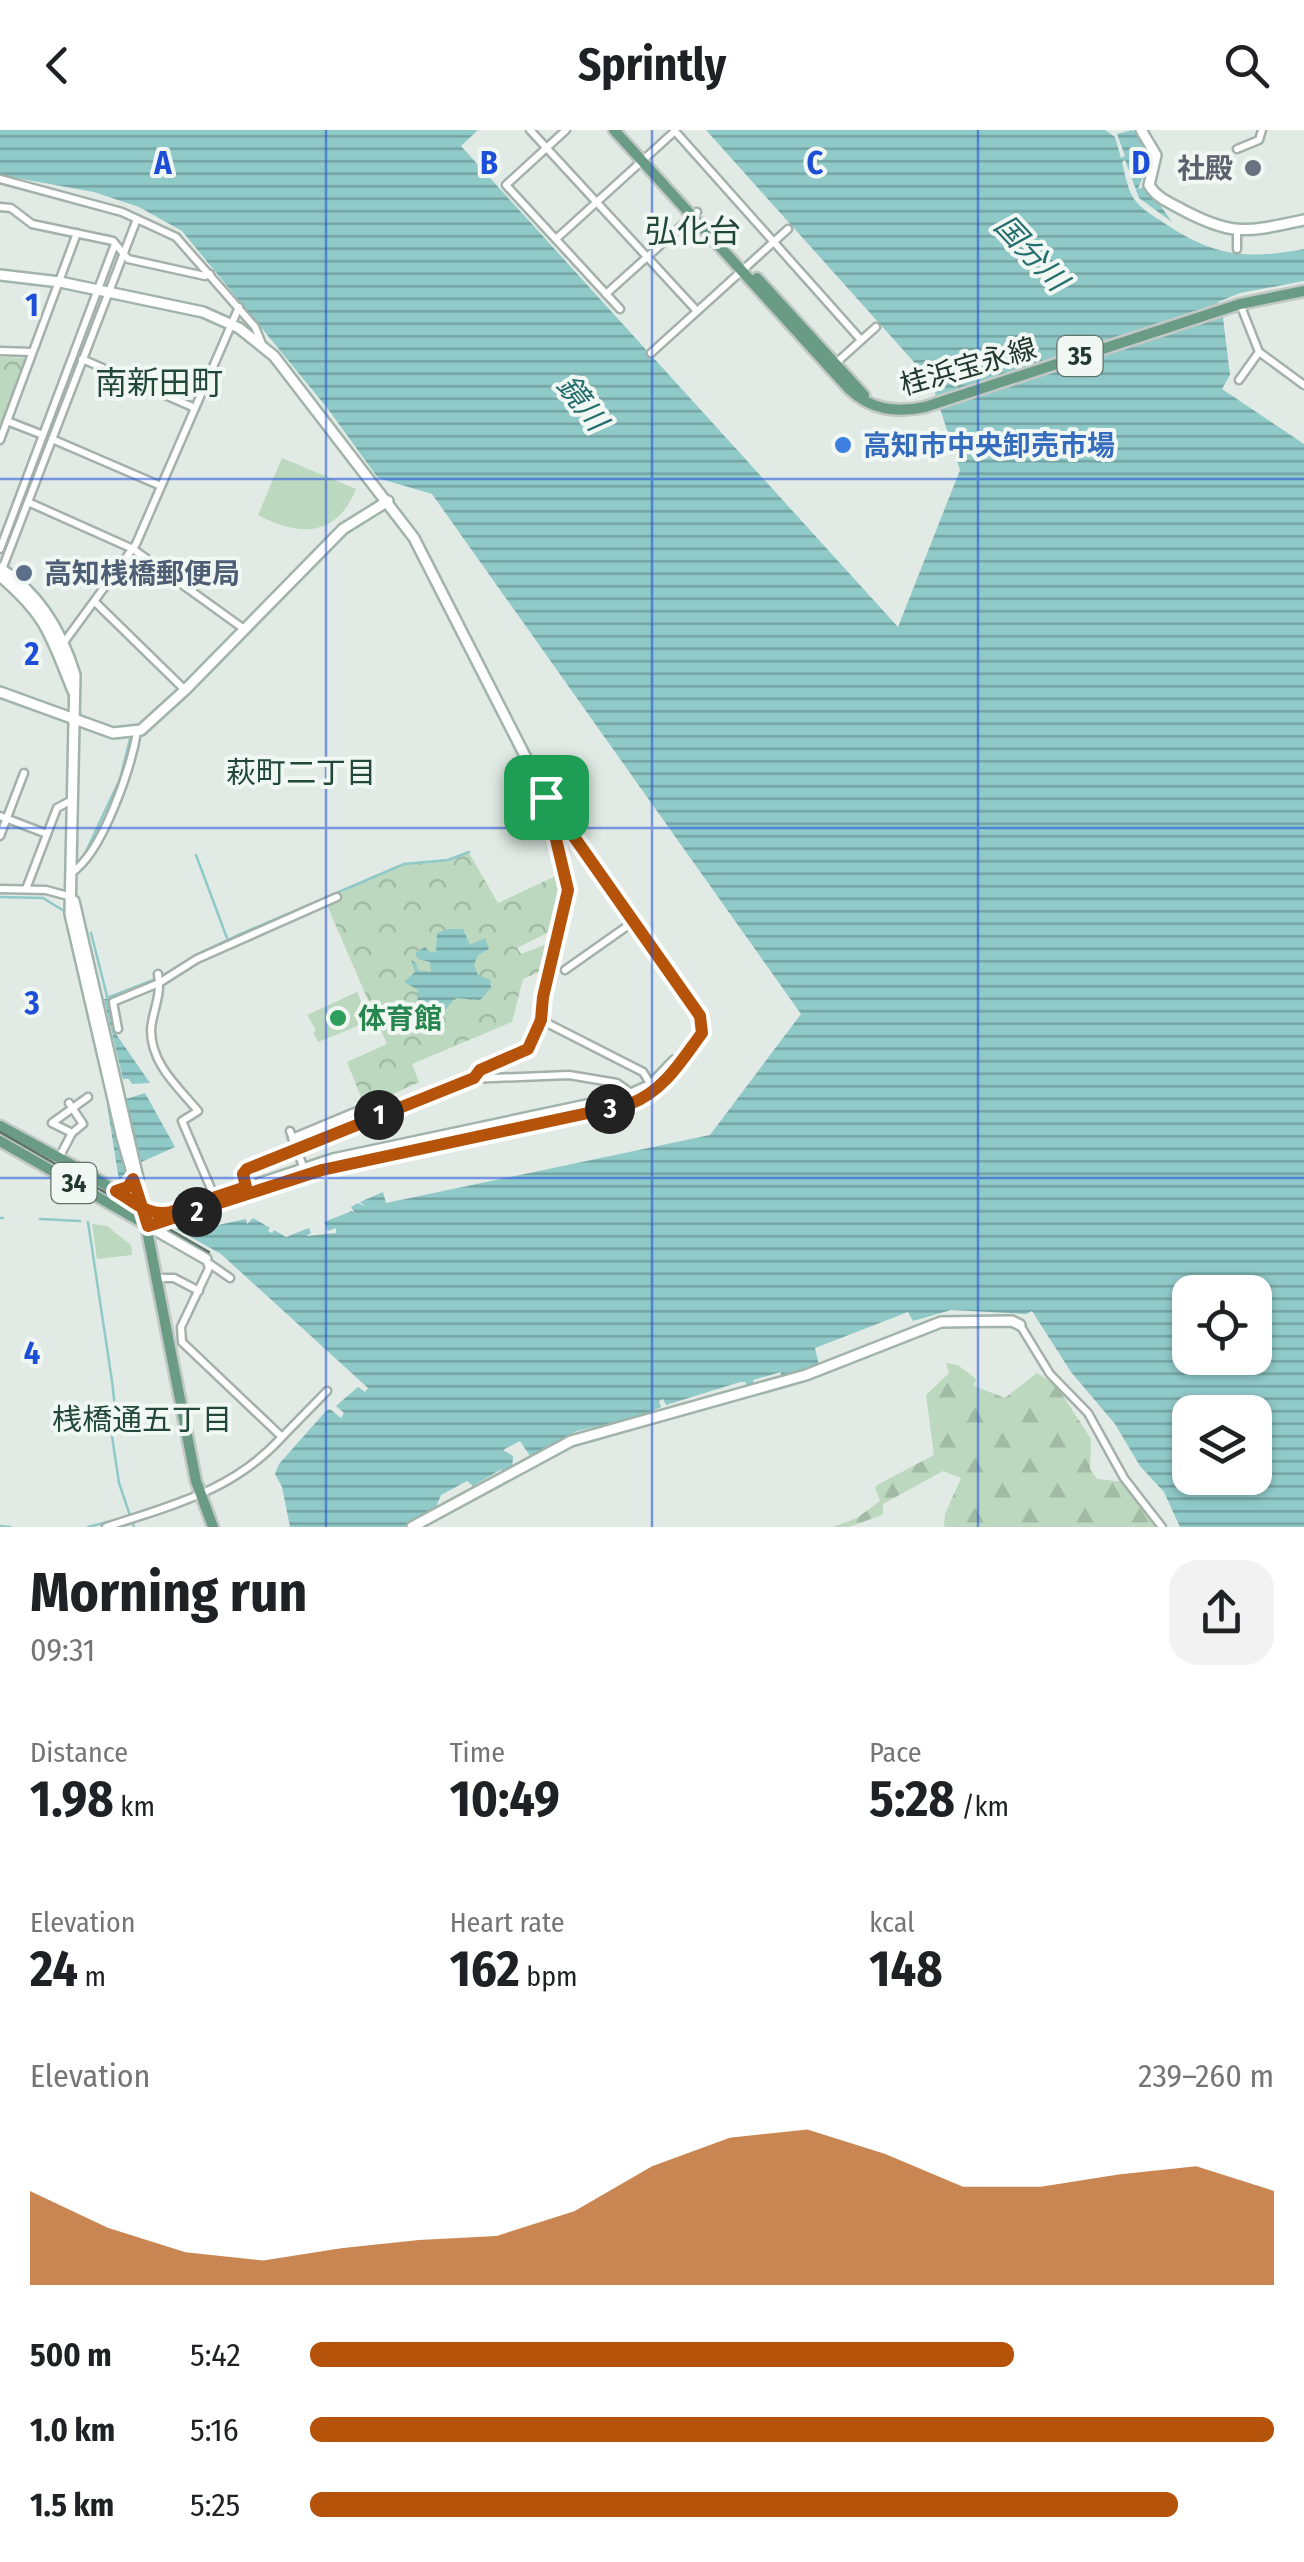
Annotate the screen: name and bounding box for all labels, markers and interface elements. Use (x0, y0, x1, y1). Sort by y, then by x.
icon: back (30, 38, 85, 93)
text: Sprintly (578, 38, 726, 92)
icon: search (1219, 38, 1274, 93)
text: A (153, 144, 172, 182)
text: B (480, 144, 498, 182)
text: C (807, 144, 824, 182)
text: D (1131, 144, 1151, 182)
place label: 社殿 (1177, 152, 1233, 185)
marker: 社殿 (1242, 157, 1264, 179)
water label: 国分川 (987, 208, 1077, 300)
district label: 弘化台 (645, 212, 741, 250)
text: 1 (25, 286, 39, 324)
street label: 桂浜宝永線 (896, 331, 1040, 402)
road number: 35 (1058, 336, 1102, 376)
district label: 南新田町 (95, 364, 223, 402)
water label: 鏡川 (549, 368, 617, 440)
place label: 高知市中央卸売市場 (863, 429, 1115, 462)
marker: 高知市中央卸売市場 (832, 434, 854, 456)
place label: 高知桟橋郵便局 (44, 557, 240, 590)
marker: 高知桟橋郵便局 (13, 562, 35, 584)
text: 2 (24, 635, 40, 673)
district label: 萩町二丁目 (226, 755, 376, 791)
pin (504, 755, 589, 840)
icon: arrive (519, 770, 574, 825)
text: 3 (23, 984, 40, 1022)
place label: 体育館 (358, 1002, 442, 1035)
marker: 体育館 (327, 1007, 349, 1029)
pin: 3 (585, 1084, 635, 1134)
pin: 1 (354, 1090, 404, 1140)
text: 3 (603, 1092, 617, 1125)
text: 1 (373, 1098, 385, 1131)
road number: 34 (52, 1163, 96, 1203)
pin: 2 (172, 1187, 222, 1237)
text: 2 (191, 1195, 203, 1228)
map controls (1172, 1275, 1272, 1495)
button: locate (1172, 1275, 1272, 1375)
text: 4 (24, 1334, 40, 1372)
button: layers (1172, 1395, 1272, 1495)
district label: 桟橋通五丁目 (52, 1402, 232, 1438)
text: Morning run (30, 1560, 307, 1626)
button: share (1169, 1560, 1274, 1665)
text: 09:31 (30, 1631, 95, 1669)
text: Distance (30, 1736, 128, 1769)
text: Time (450, 1736, 505, 1769)
text: Pace (869, 1736, 922, 1769)
text: 1.98 (30, 1769, 114, 1829)
text: 10:49 (450, 1769, 560, 1829)
text: 5:28 (869, 1769, 955, 1829)
text: km (114, 1790, 155, 1823)
text: /km (955, 1790, 1009, 1823)
text: Elevation (30, 1906, 135, 1939)
text: Heart rate (450, 1906, 565, 1939)
text: kcal (869, 1906, 915, 1939)
text: 24 (30, 1939, 78, 1999)
text: 162 (450, 1939, 520, 1999)
text: 148 (869, 1939, 943, 1999)
text: m (78, 1960, 106, 1993)
text: bpm (520, 1960, 578, 1993)
text: Elevation (30, 2057, 150, 2095)
text: 239–260 m (1138, 2057, 1274, 2095)
text: 500 m (30, 2336, 112, 2374)
text: 5:42 (190, 2336, 241, 2374)
text: 1.0 km (30, 2411, 115, 2449)
text: 5:16 (190, 2411, 239, 2449)
text: 1.5 km (30, 2486, 114, 2524)
text: 5:25 (190, 2486, 240, 2524)

